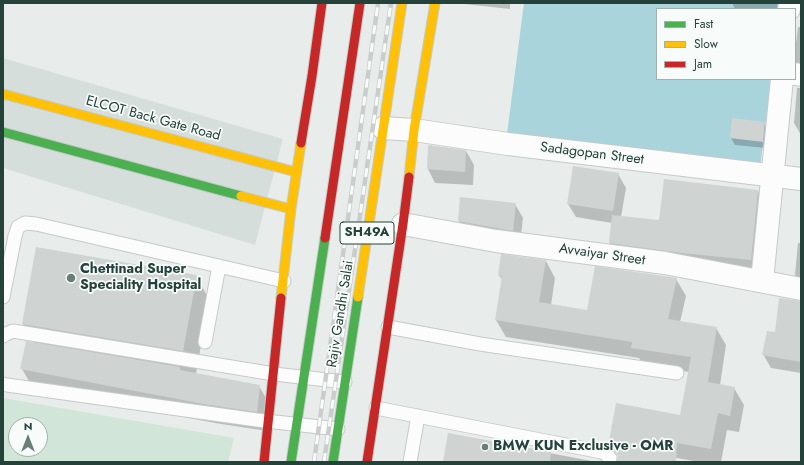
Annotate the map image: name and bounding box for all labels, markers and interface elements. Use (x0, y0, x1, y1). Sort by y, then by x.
legend (656, 8, 796, 80)
text: Fast (694, 15, 713, 33)
text: Slow (694, 35, 718, 53)
text: Jam (694, 55, 712, 73)
street label: ELCOT Back Gate Road (84, 93, 222, 145)
street label: Sadagopan Street (539, 139, 645, 169)
road number: SH49A (340, 222, 394, 244)
street label: Avvaiyar Street (558, 241, 646, 269)
street label: Rajiv Gandhi Salai (324, 259, 358, 369)
place label: Chettinad Super Speciality Hospital (80, 262, 201, 294)
marker: Chettinad Super Speciality Hospital (65, 272, 77, 284)
north arrow (8, 417, 48, 457)
text: N (24, 418, 32, 434)
place label: BMW KUN Exclusive - OMR (493, 439, 673, 455)
marker: BMW KUN Exclusive - OMR (480, 442, 490, 452)

